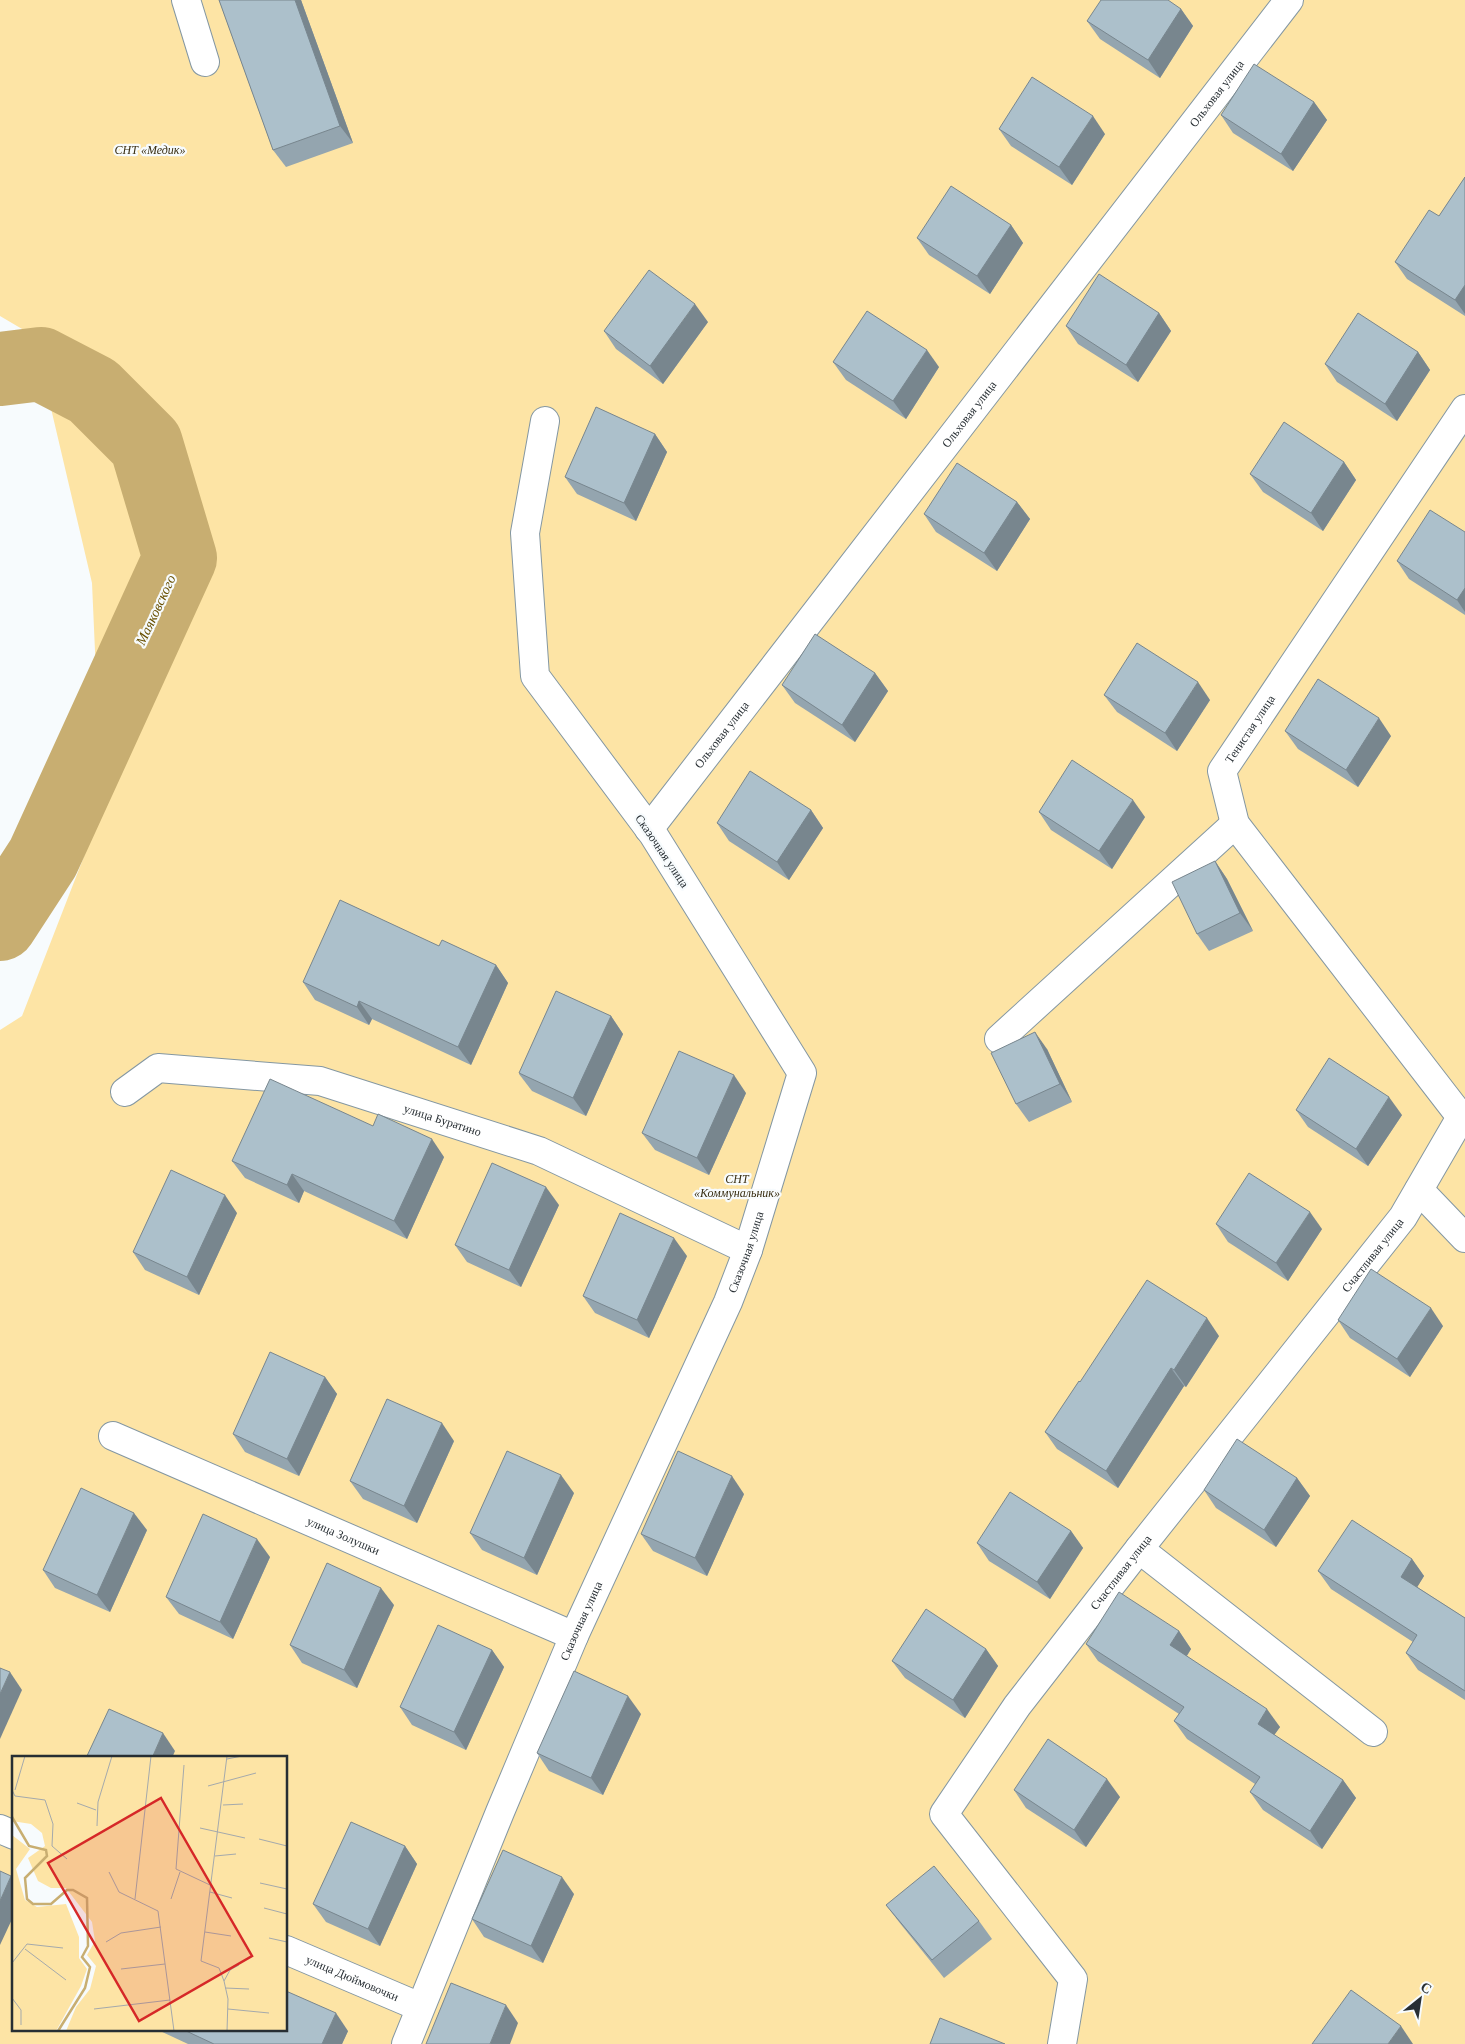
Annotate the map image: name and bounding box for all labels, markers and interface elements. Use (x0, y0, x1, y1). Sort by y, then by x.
street label: Ольховая улица (1186, 57, 1247, 130)
park label: СНТ «Медик» (115, 143, 185, 157)
street label: Ольховая улица (939, 377, 1000, 450)
water label: Маяковского (133, 573, 179, 648)
street label: Тенистая улица (1222, 692, 1278, 766)
street label: Ольховая улица (692, 698, 752, 771)
street label: Сказочная улица (632, 812, 692, 891)
street label: улица Буратино (402, 1101, 483, 1139)
park label: СНТ «Коммунальник» (694, 1172, 780, 1200)
street label: Сказочная улица (725, 1209, 767, 1295)
street label: Счастливая улица (1339, 1215, 1407, 1295)
street label: улица Золушки (305, 1514, 382, 1558)
street label: Счастливая улица (1087, 1532, 1155, 1613)
street label: Сказочная улица (557, 1578, 606, 1663)
inset map (12, 1756, 288, 2032)
street label: улица Дюймовочки (304, 1952, 401, 2004)
north arrow (1395, 1974, 1445, 2024)
text: С (1418, 1979, 1434, 1997)

